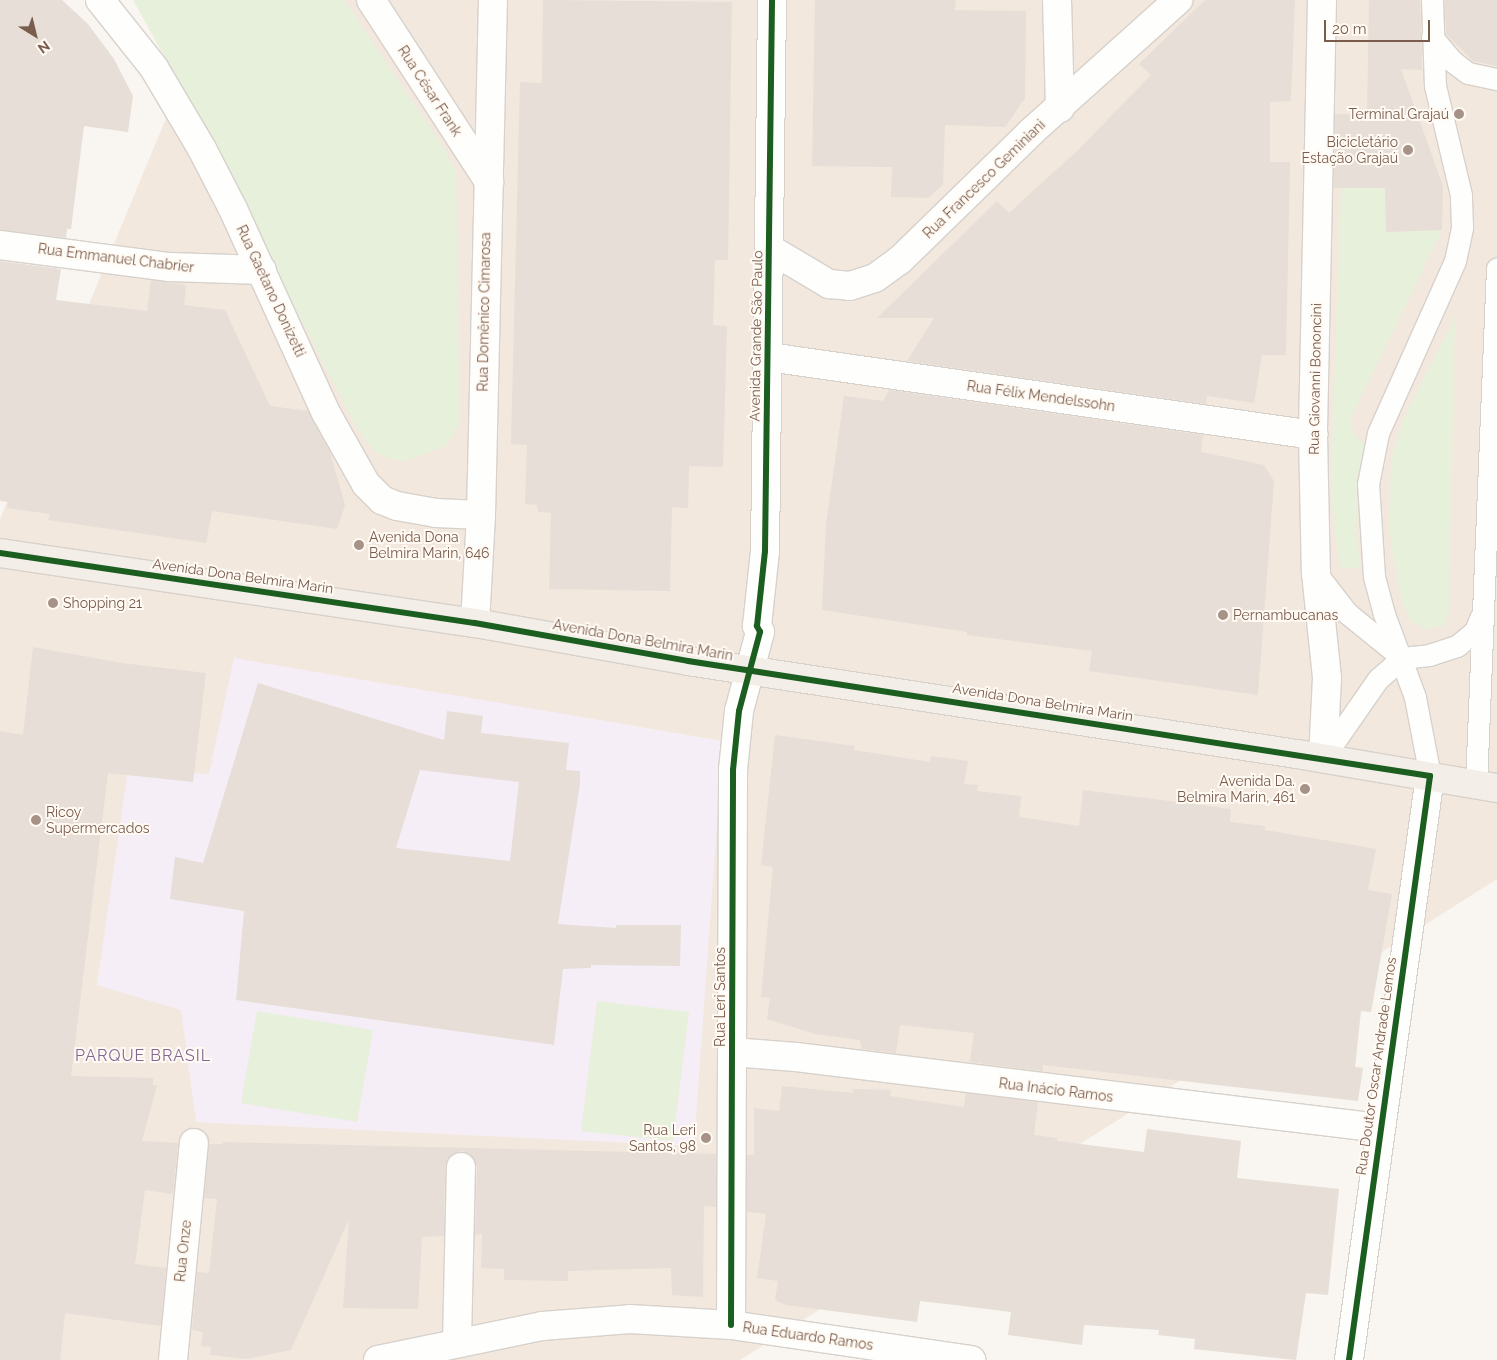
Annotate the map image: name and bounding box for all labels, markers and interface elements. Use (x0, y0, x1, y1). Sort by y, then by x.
north arrow (10, 10, 60, 60)
scale bar (1327, 10, 1433, 42)
text: 20 m (1332, 20, 1367, 38)
text: N (35, 38, 53, 57)
street label: Rua César Frank (394, 42, 466, 140)
place label: Terminal Grajaú (1348, 106, 1449, 122)
marker: Terminal Grajaú (1453, 108, 1465, 120)
street label: Rua Francesco Geminiani (919, 116, 1049, 242)
place label: Bicicletário Estação Grajaú (1302, 134, 1398, 166)
marker: Bicicletário Estação Grajaú (1402, 144, 1414, 156)
street label: Rua Gaetano Donizetti (233, 222, 309, 360)
street label: Rua Domênico Cimarosa (474, 232, 494, 392)
street label: Rua Emmanuel Chabrier (37, 240, 195, 276)
street label: Avenida Grande São Paulo (746, 250, 766, 422)
street label: Rua Giovanni Bononcini (1305, 303, 1325, 455)
street label: Rua Félix Mendelssohn (966, 377, 1116, 415)
place label: Avenida Dona Belmira Marin, 646 (369, 529, 490, 562)
marker: Avenida Dona Belmira Marin, 646 (353, 539, 365, 551)
street label: Avenida Dona Belmira Marin (151, 555, 335, 597)
place label: Shopping 21 (63, 595, 142, 611)
marker: Shopping 21 (47, 597, 59, 609)
place label: Pernambucanas (1233, 607, 1338, 623)
marker: Pernambucanas (1217, 609, 1229, 621)
street label: Avenida Dona Belmira Marin (552, 616, 734, 664)
street label: Avenida Dona Belmira Marin (952, 679, 1134, 725)
place label: Avenida Da. Belmira Marin, 461 (1177, 773, 1295, 806)
marker: Avenida Da. Belmira Marin, 461 (1299, 783, 1311, 795)
place label: Ricoy Supermercados (46, 804, 149, 836)
marker: Ricoy Supermercados (30, 814, 42, 826)
street label: Rua Leri Santos (712, 947, 728, 1047)
street label: Rua Doutor Oscar Andrade Lemos (1352, 955, 1400, 1177)
district label: PARQUE BRASIL (73, 1046, 213, 1066)
street label: Rua Inácio Ramos (998, 1075, 1114, 1105)
place label: Rua Leri Santos, 98 (629, 1122, 696, 1154)
marker: Rua Leri Santos, 98 (700, 1132, 712, 1144)
street label: Rua Onze (171, 1219, 195, 1283)
street label: Rua Eduardo Ramos (742, 1319, 874, 1353)

